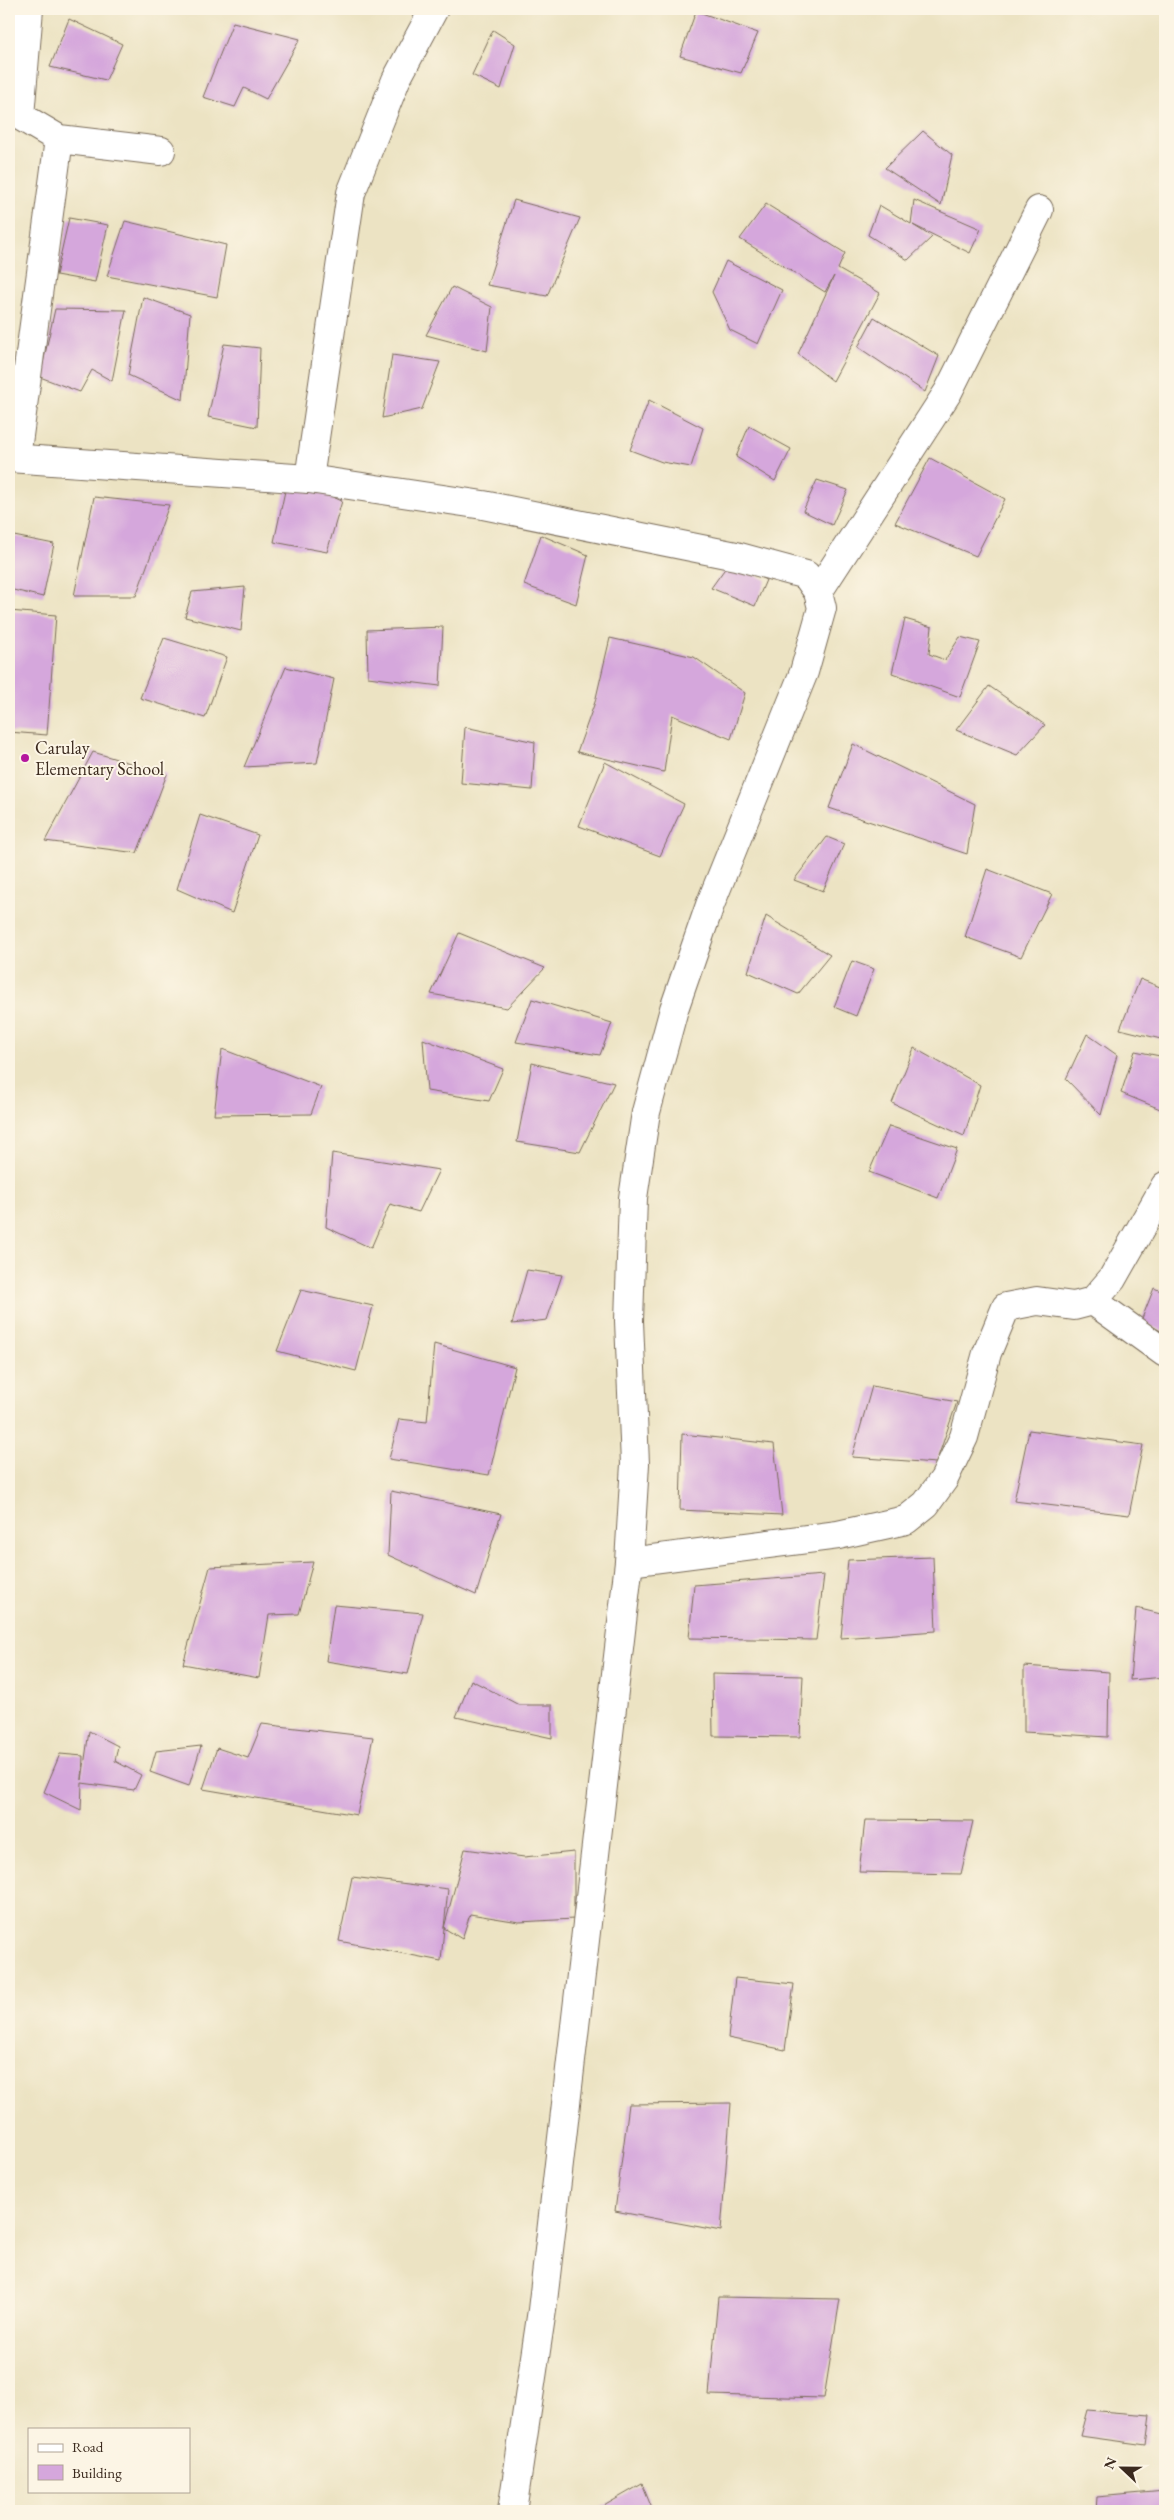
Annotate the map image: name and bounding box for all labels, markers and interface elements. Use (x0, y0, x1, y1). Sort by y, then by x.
place label: Carulay Elementary School (35, 736, 164, 780)
marker: Carulay Elementary School (19, 752, 31, 764)
legend (28, 2428, 190, 2492)
text: Road (72, 2437, 104, 2456)
north arrow (1096, 2442, 1146, 2492)
text: N (1099, 2454, 1121, 2472)
text: Building (72, 2463, 122, 2482)

